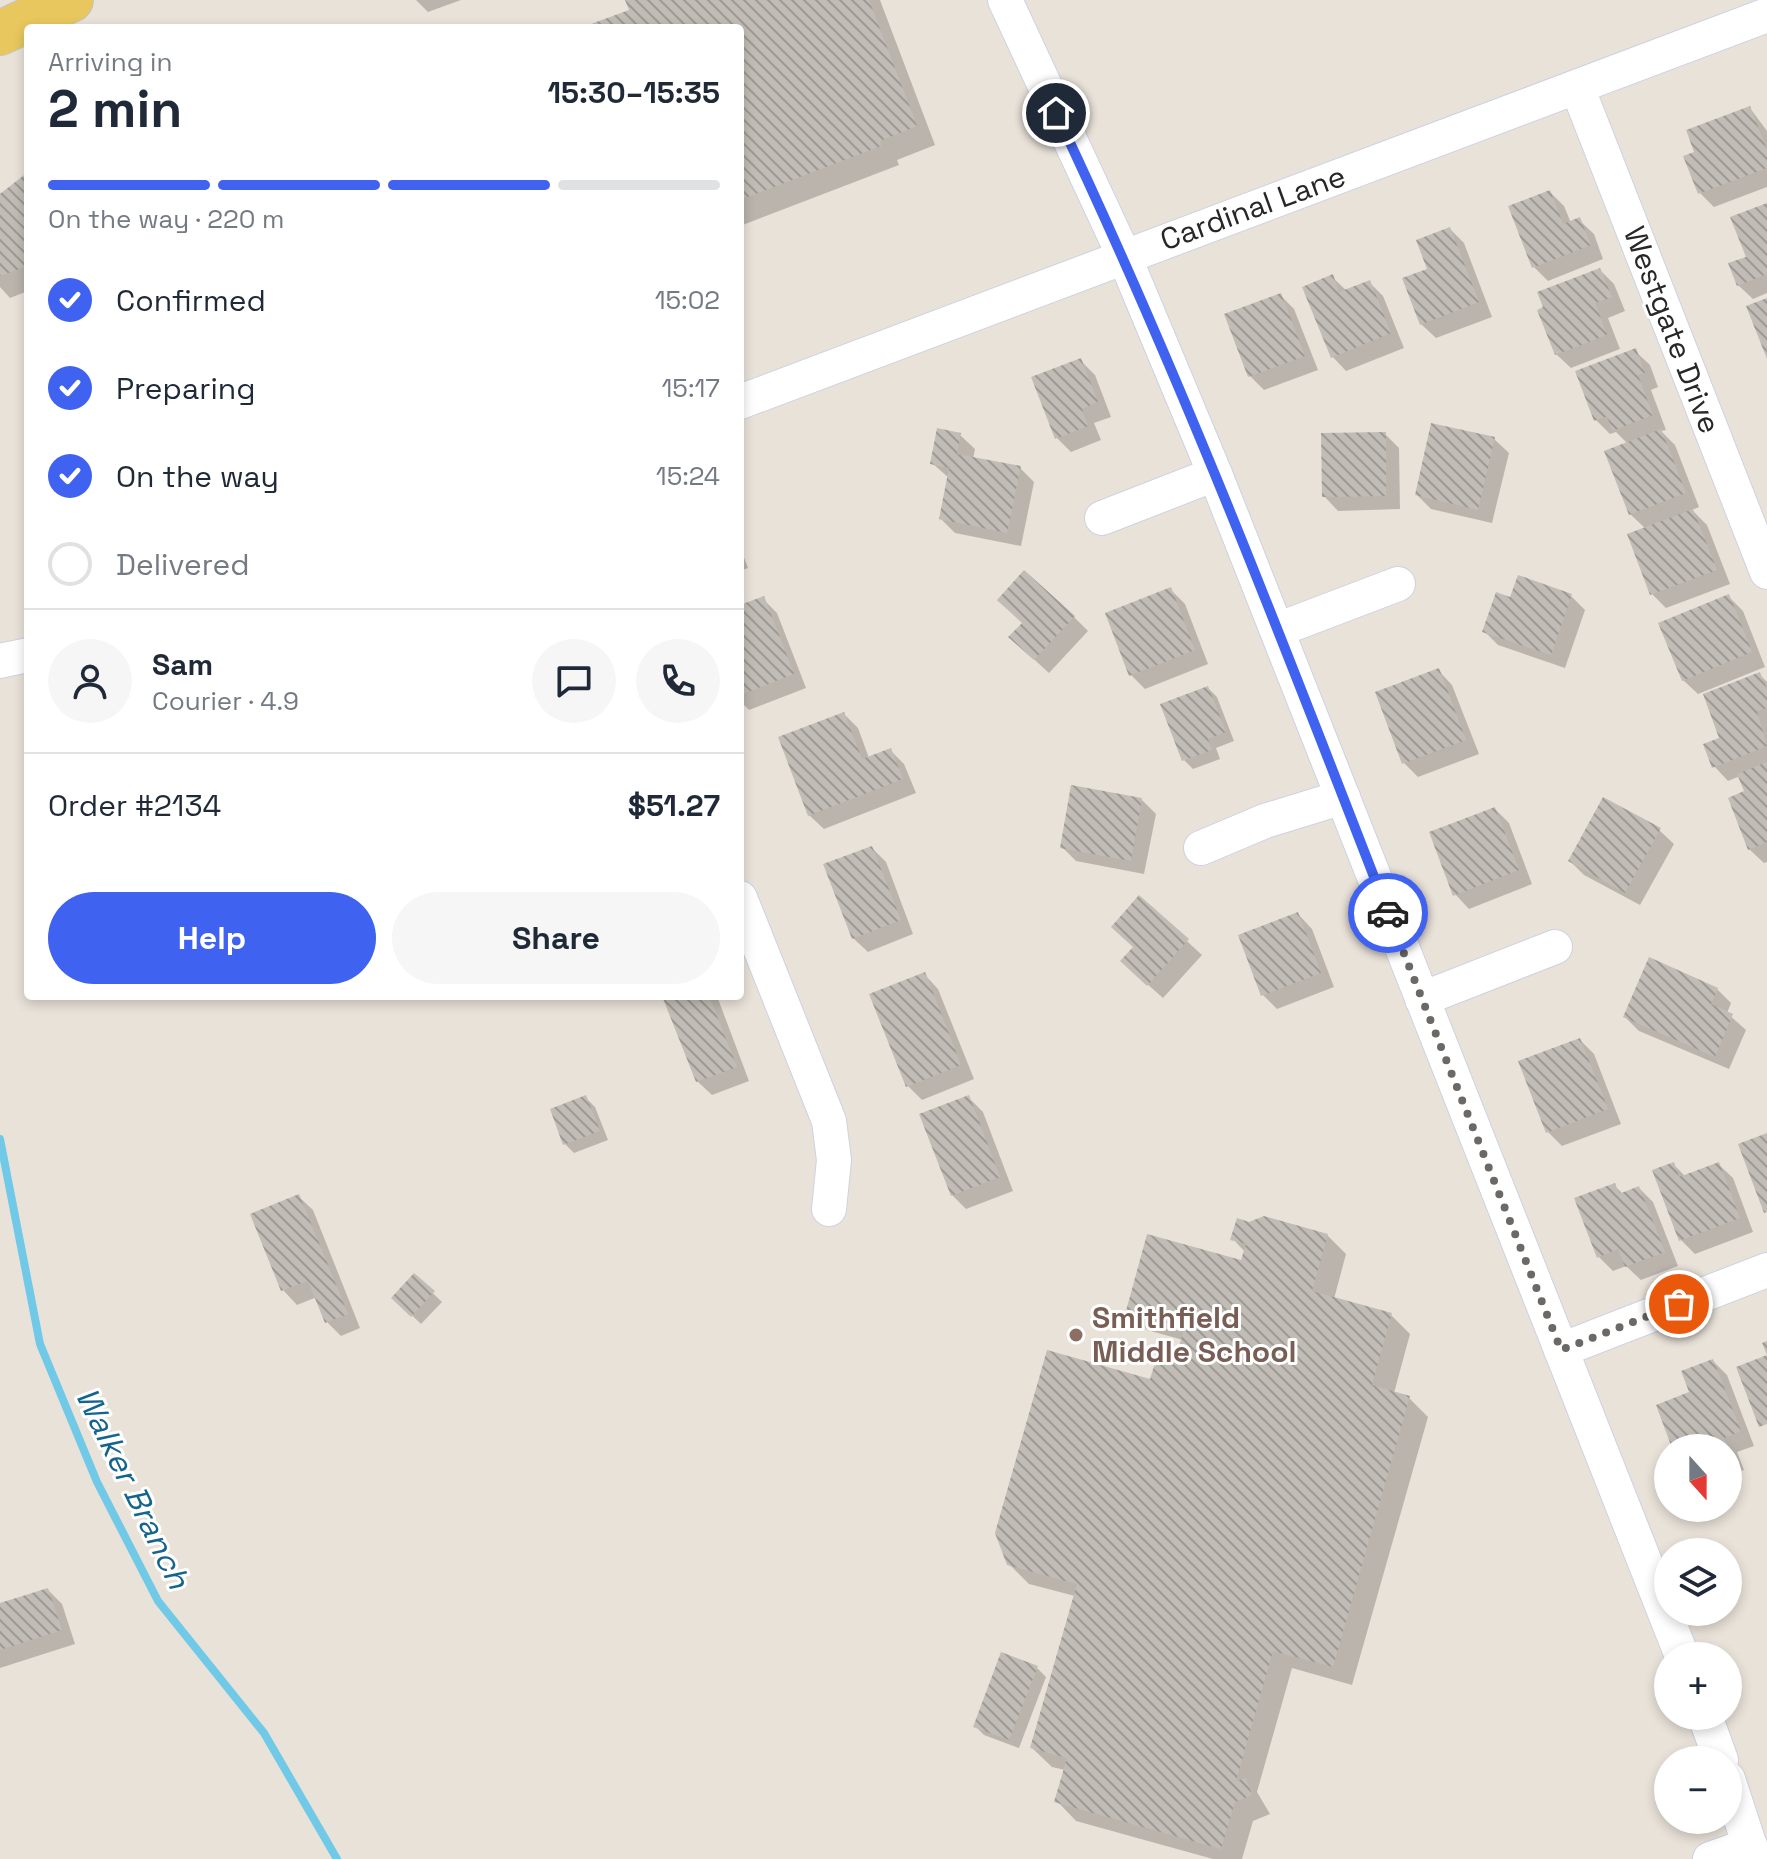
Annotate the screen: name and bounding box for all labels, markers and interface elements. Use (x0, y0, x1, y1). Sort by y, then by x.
text: Arriving in (48, 45, 172, 79)
text: 15:30–15:35 (548, 73, 720, 112)
text: 2 min (48, 76, 182, 142)
pin (1022, 79, 1090, 147)
icon: home (1034, 91, 1078, 135)
street label: Cardinal Lane (1155, 156, 1351, 259)
text: On the way · 220 m (48, 202, 284, 236)
street label: Westgate Drive (1615, 221, 1730, 439)
icon: check (48, 278, 92, 322)
text: Confirmed (116, 281, 266, 320)
text: 15:02 (655, 283, 720, 317)
icon: check (48, 366, 92, 410)
text: Preparing (116, 369, 255, 408)
text: 15:17 (661, 371, 720, 405)
icon: check (48, 454, 92, 498)
text: On the way (116, 457, 279, 496)
text: 15:24 (656, 459, 720, 493)
text: Delivered (116, 545, 250, 584)
button: person (48, 639, 132, 723)
button: chat (532, 639, 616, 723)
button: phone (636, 639, 720, 723)
text: Sam (152, 645, 213, 684)
text: Courier · 4.9 (152, 684, 299, 718)
text: Order #2134 (48, 786, 221, 825)
text: $51.27 (628, 786, 720, 825)
courier (1348, 873, 1428, 953)
icon: car (1366, 891, 1410, 935)
button: Help (48, 892, 376, 984)
button: Share (392, 892, 720, 984)
pin (1645, 1270, 1713, 1338)
icon: bag (1657, 1282, 1701, 1326)
place label: Smithfield Middle School (1092, 1298, 1297, 1371)
marker: Smithfield Middle School (1067, 1326, 1085, 1344)
water label: Walker Branch (67, 1381, 200, 1596)
north arrow (1654, 1434, 1742, 1522)
map controls (1654, 1434, 1742, 1834)
button: layers (1654, 1538, 1742, 1626)
button: + (1654, 1642, 1742, 1730)
button: − (1654, 1746, 1742, 1834)

